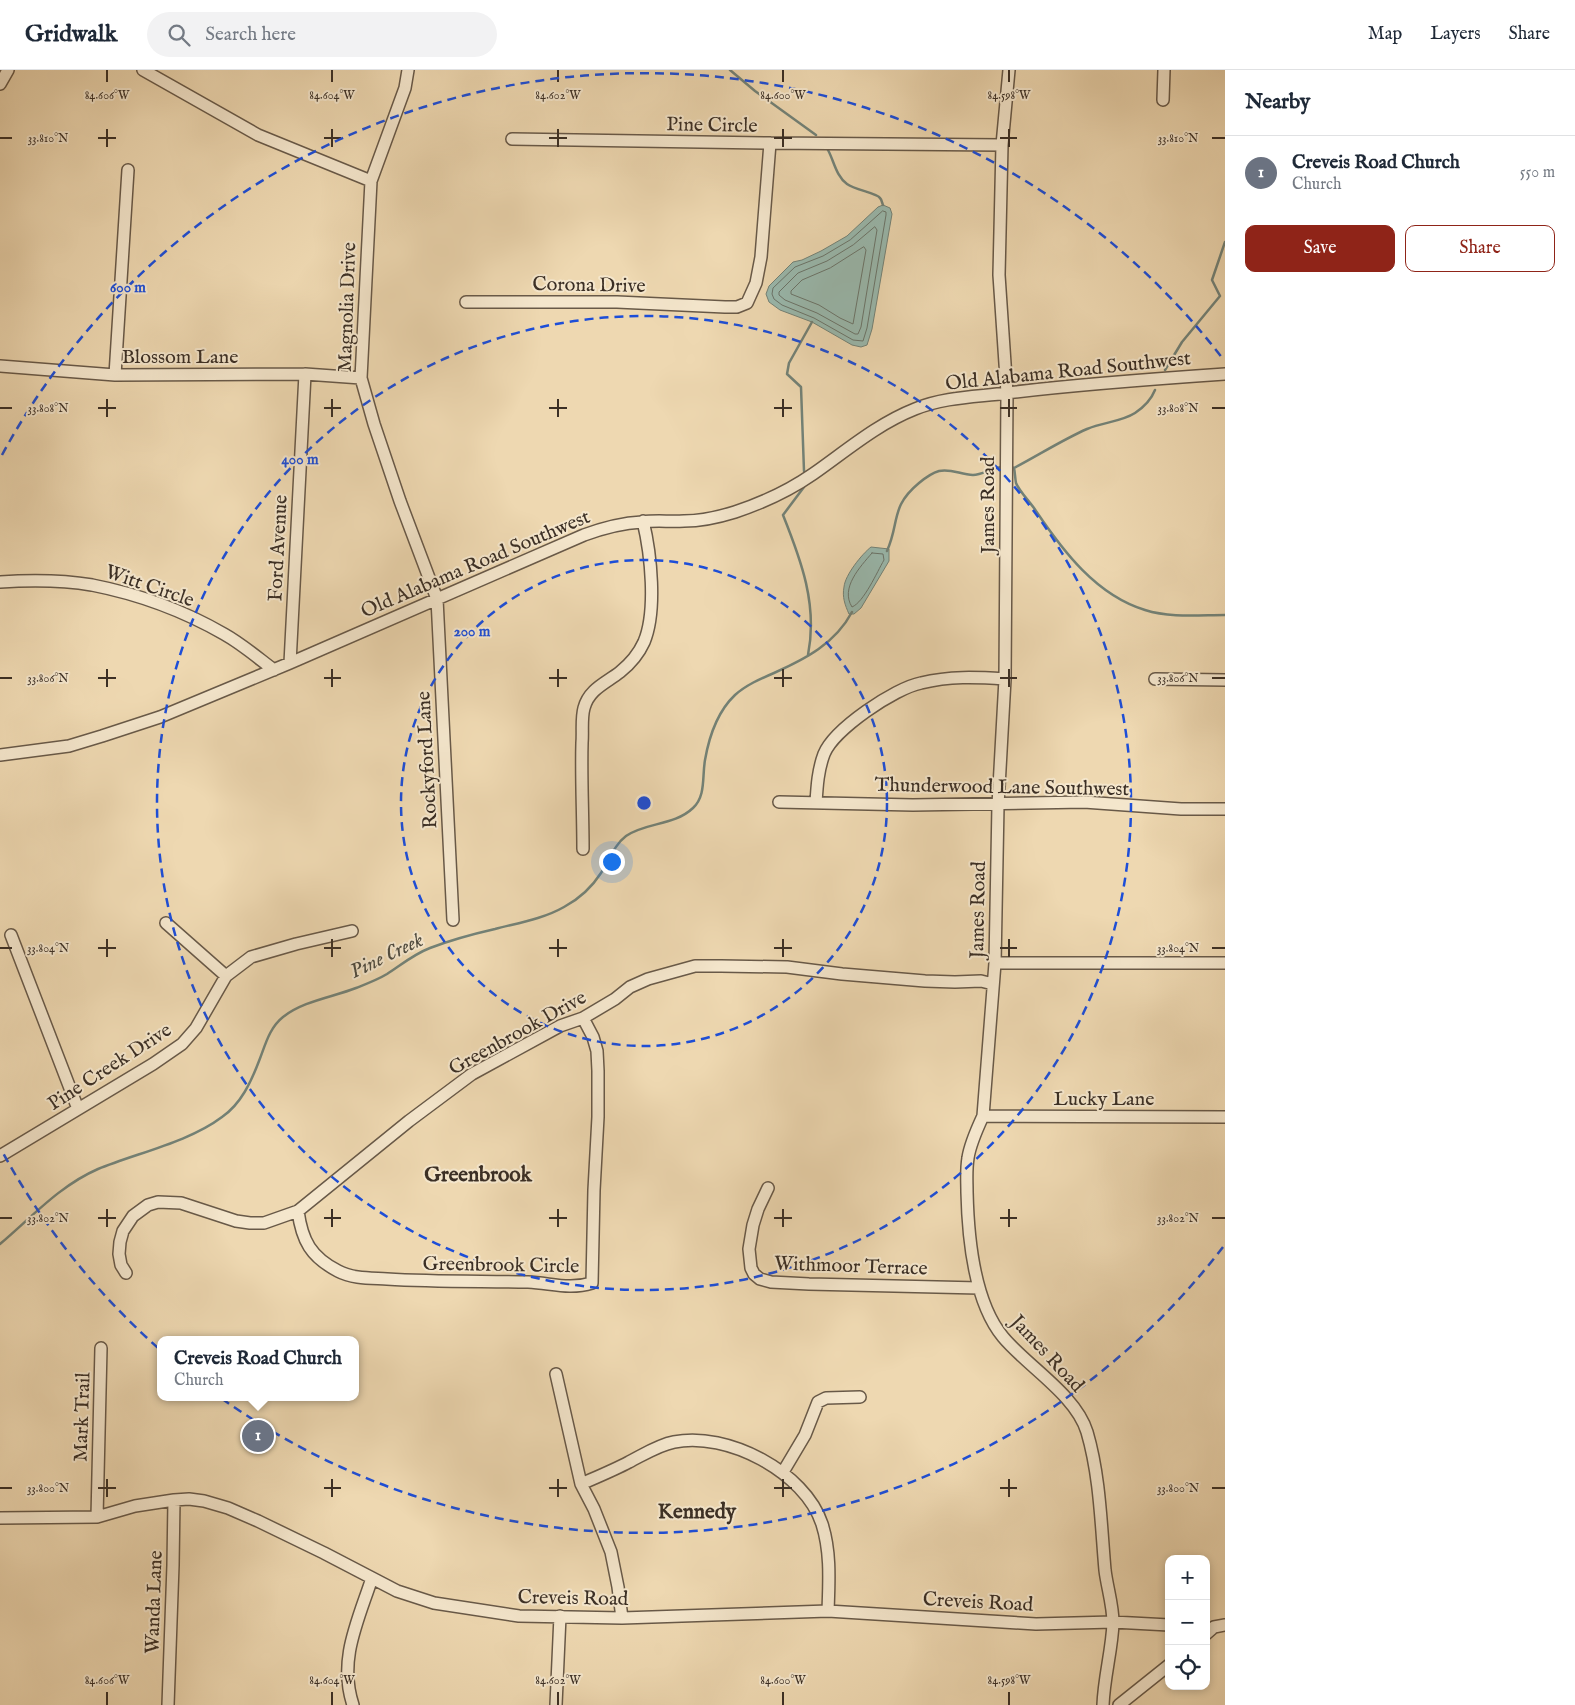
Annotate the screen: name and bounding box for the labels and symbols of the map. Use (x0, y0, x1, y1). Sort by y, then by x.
text: 84.606°W (85, 88, 130, 103)
text: 84.604°W (309, 88, 355, 103)
text: 84.602°W (535, 88, 581, 103)
text: 84.600°W (760, 88, 806, 103)
text: 84.598°W (988, 88, 1031, 103)
street label: Pine Circle (666, 112, 758, 139)
text: 33.810°N (28, 131, 69, 146)
text: 33.810°N (1158, 131, 1199, 146)
street label: Magnolia Drive (333, 242, 362, 372)
street label: Corona Drive (532, 272, 646, 299)
text: 600 m (110, 278, 146, 297)
street label: Blossom Lane (122, 345, 238, 370)
street label: Old Alabama Road Southwest (944, 346, 1192, 397)
text: 33.808°N (27, 401, 69, 416)
text: 33.808°N (1157, 401, 1199, 416)
text: 400 m (282, 450, 319, 469)
street label: James Road (976, 456, 1001, 556)
street label: Ford Avenue (263, 494, 294, 602)
street label: Old Alabama Road Southwest (357, 505, 594, 624)
street label: Witt Circle (102, 560, 197, 613)
text: 200 m (454, 622, 491, 641)
text: 33.806°N (27, 671, 69, 686)
text: 33.806°N (1157, 671, 1199, 686)
street label: Rockyford Lane (411, 690, 444, 829)
street label: Thunderwood Lane Southwest (874, 773, 1130, 802)
centre of rings (635, 794, 653, 812)
your location (599, 849, 625, 875)
street label: James Road (965, 861, 992, 961)
water label: Pine Creek (345, 927, 429, 986)
text: 33.804°N (27, 941, 70, 956)
text: 33.804°N (1157, 941, 1200, 956)
street label: Greenbrook Drive (445, 985, 591, 1081)
street label: Pine Creek Drive (43, 1018, 176, 1117)
street label: Lucky Lane (1054, 1087, 1154, 1112)
district label: Greenbrook (424, 1162, 532, 1189)
text: 33.802°N (27, 1211, 70, 1226)
text: 33.802°N (1157, 1211, 1200, 1226)
street label: Withmoor Terrace (774, 1251, 928, 1282)
street label: Greenbrook Circle (422, 1252, 580, 1279)
street label: James Road (1003, 1308, 1089, 1398)
street label: Mark Trail (68, 1371, 97, 1462)
pin: 1 (242, 1417, 274, 1455)
text: 33.800°N (27, 1481, 70, 1496)
text: 33.800°N (1157, 1481, 1200, 1496)
district label: Kennedy (658, 1499, 737, 1526)
street label: Wanda Lane (140, 1550, 169, 1654)
street label: Creveis Road (517, 1585, 629, 1612)
street label: Creveis Road (922, 1587, 1034, 1618)
text: 84.606°W (85, 1673, 130, 1688)
text: 84.604°W (309, 1673, 355, 1688)
text: 84.602°W (535, 1673, 581, 1688)
text: 84.600°W (760, 1673, 806, 1688)
text: 84.598°W (988, 1673, 1031, 1688)

